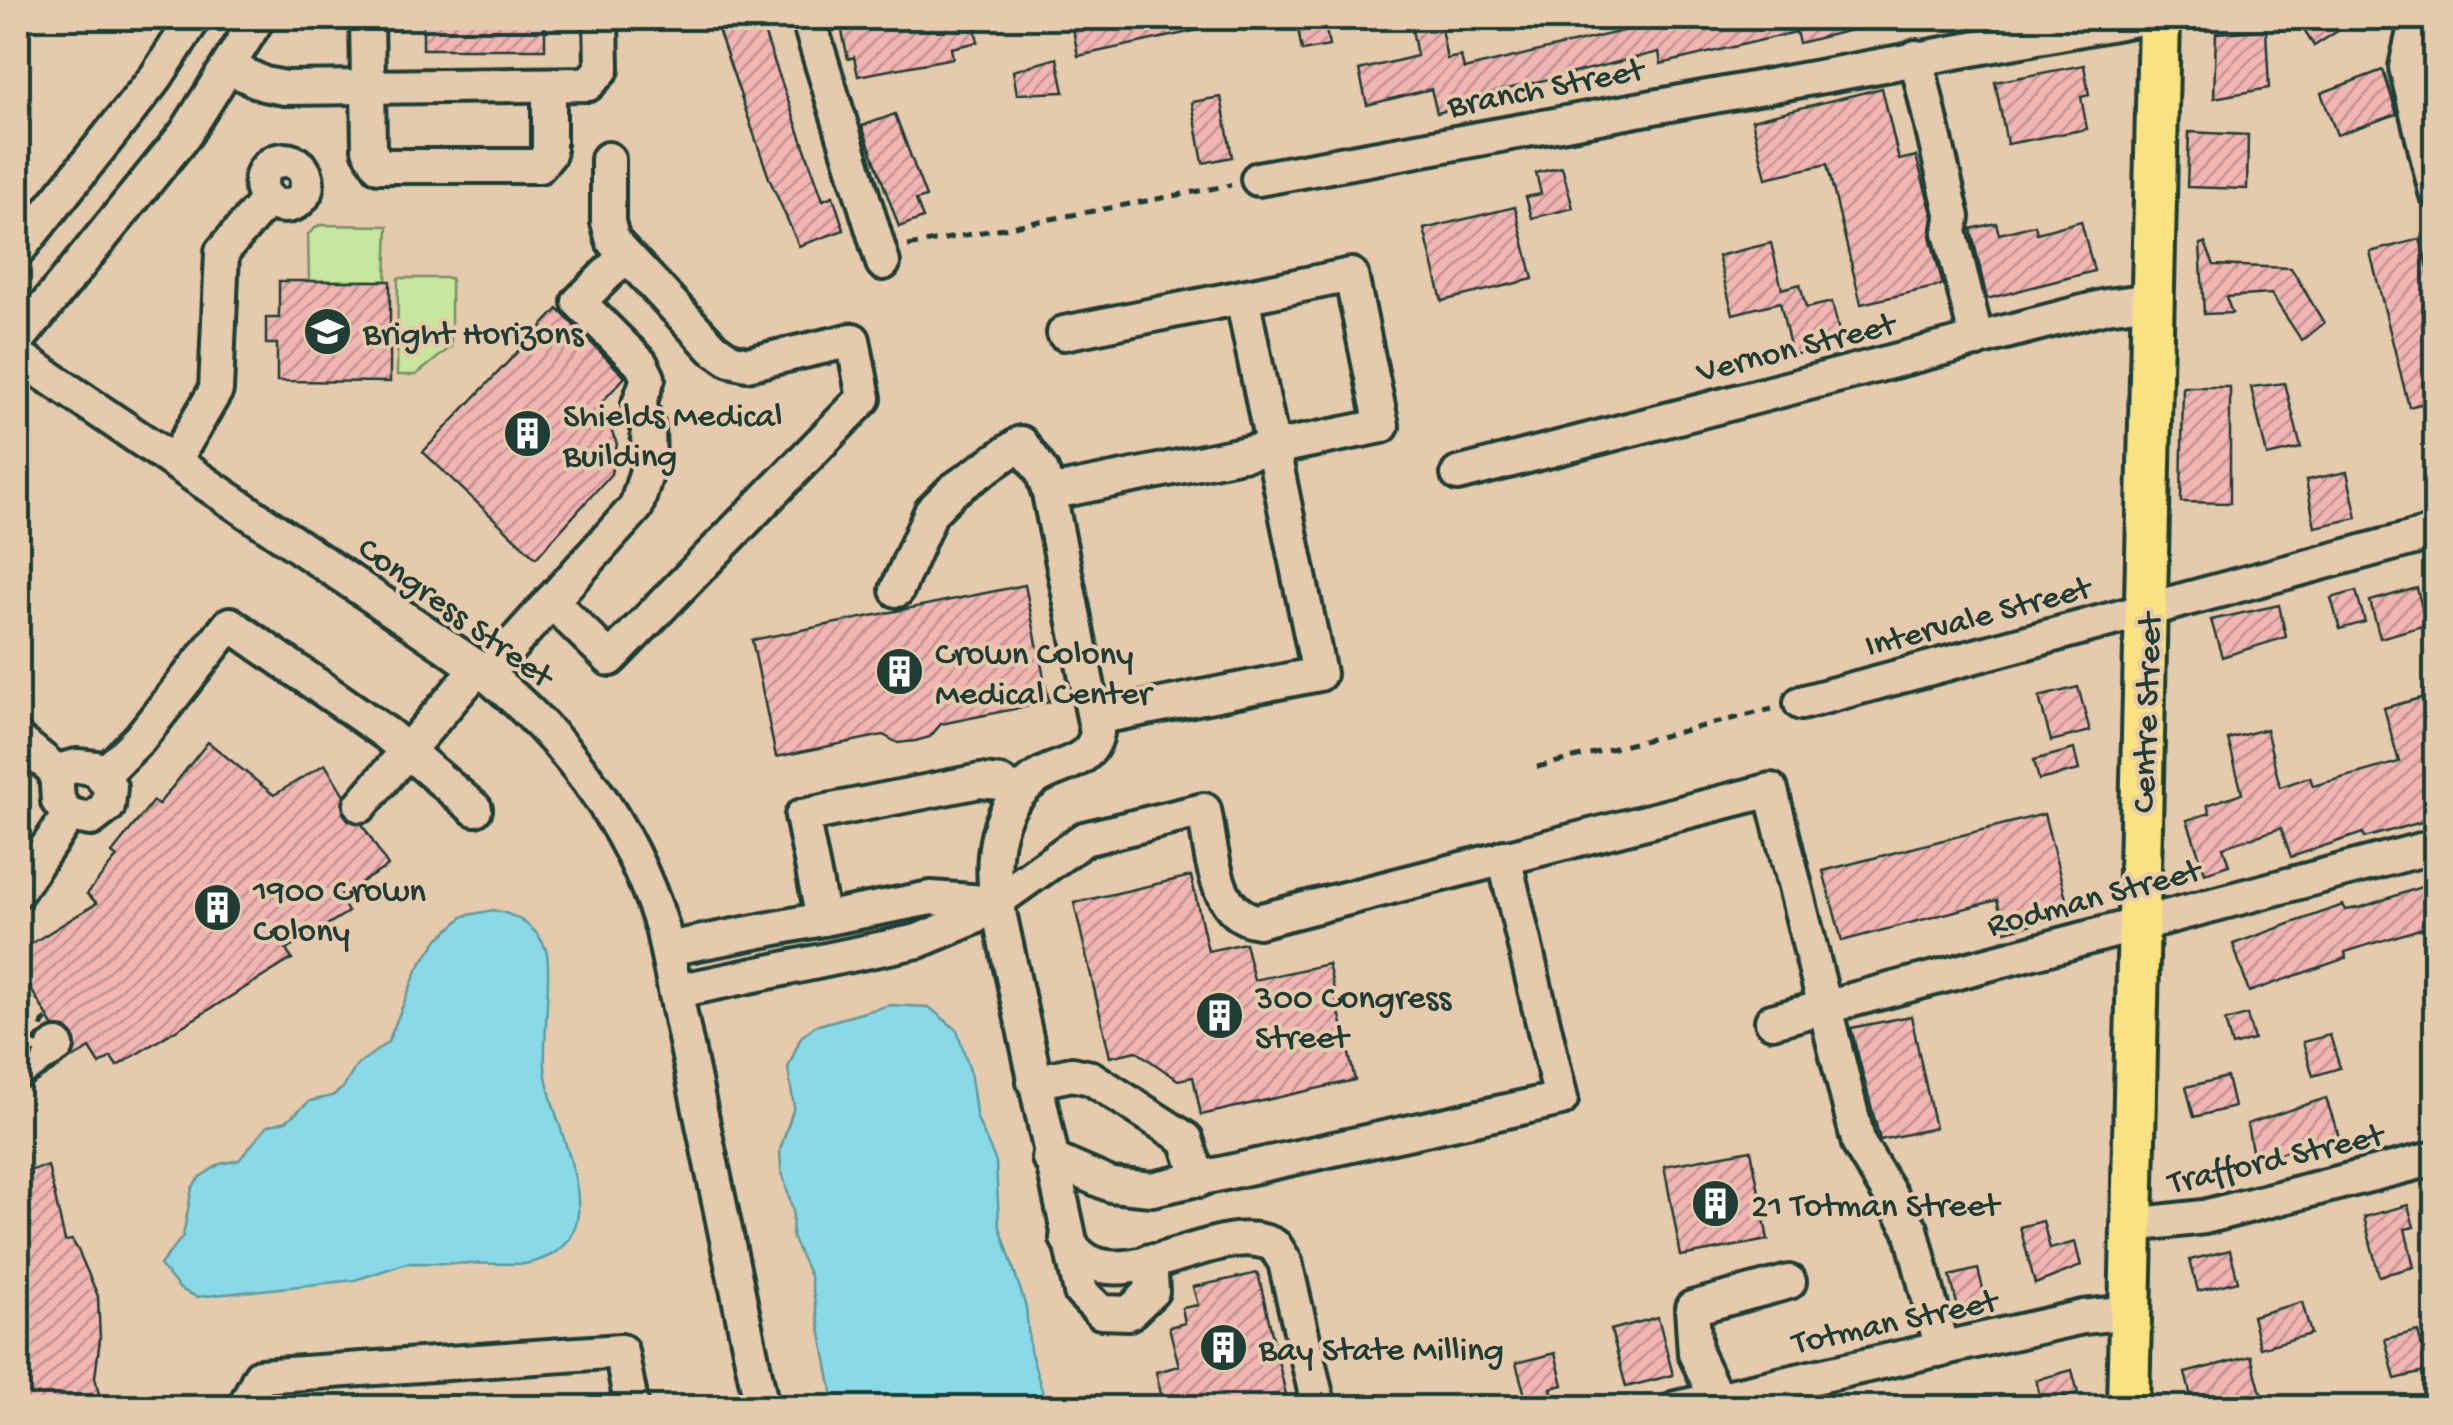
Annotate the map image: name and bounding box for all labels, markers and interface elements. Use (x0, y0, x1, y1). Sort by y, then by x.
street label: Branch Street (1444, 51, 1650, 130)
school or university icon: Bright Horizons (302, 305, 354, 357)
street label: Vernon Street (1692, 305, 1902, 395)
place label: Bright Horizons (362, 316, 585, 357)
place label: Shields Medical Building (562, 398, 783, 479)
building icon: Shields Medical Building (502, 407, 554, 459)
street label: Congress Street (348, 530, 562, 701)
street label: Intervale Street (1861, 569, 2098, 669)
street label: Centre Street (2126, 610, 2174, 814)
place label: Crown Colony Medical Center (935, 636, 1154, 717)
building icon: Crown Colony Medical Center (874, 645, 926, 697)
street label: Rodman Street (1983, 851, 2208, 949)
place label: 1900 Crown Colony (252, 873, 426, 954)
building icon: 1900 Crown Colony (192, 882, 244, 934)
place label: 300 Congress Street (1254, 980, 1452, 1061)
building icon: 300 Congress Street (1194, 989, 1246, 1041)
street label: Trafford Street (2163, 1116, 2390, 1206)
building icon: 21 Totman Street (1690, 1177, 1742, 1229)
place label: 21 Totman Street (1751, 1188, 2002, 1229)
street label: Totman Street (1787, 1282, 2004, 1367)
building icon: Bay State Milling (1198, 1321, 1250, 1373)
place label: Bay State Milling (1258, 1332, 1504, 1373)

